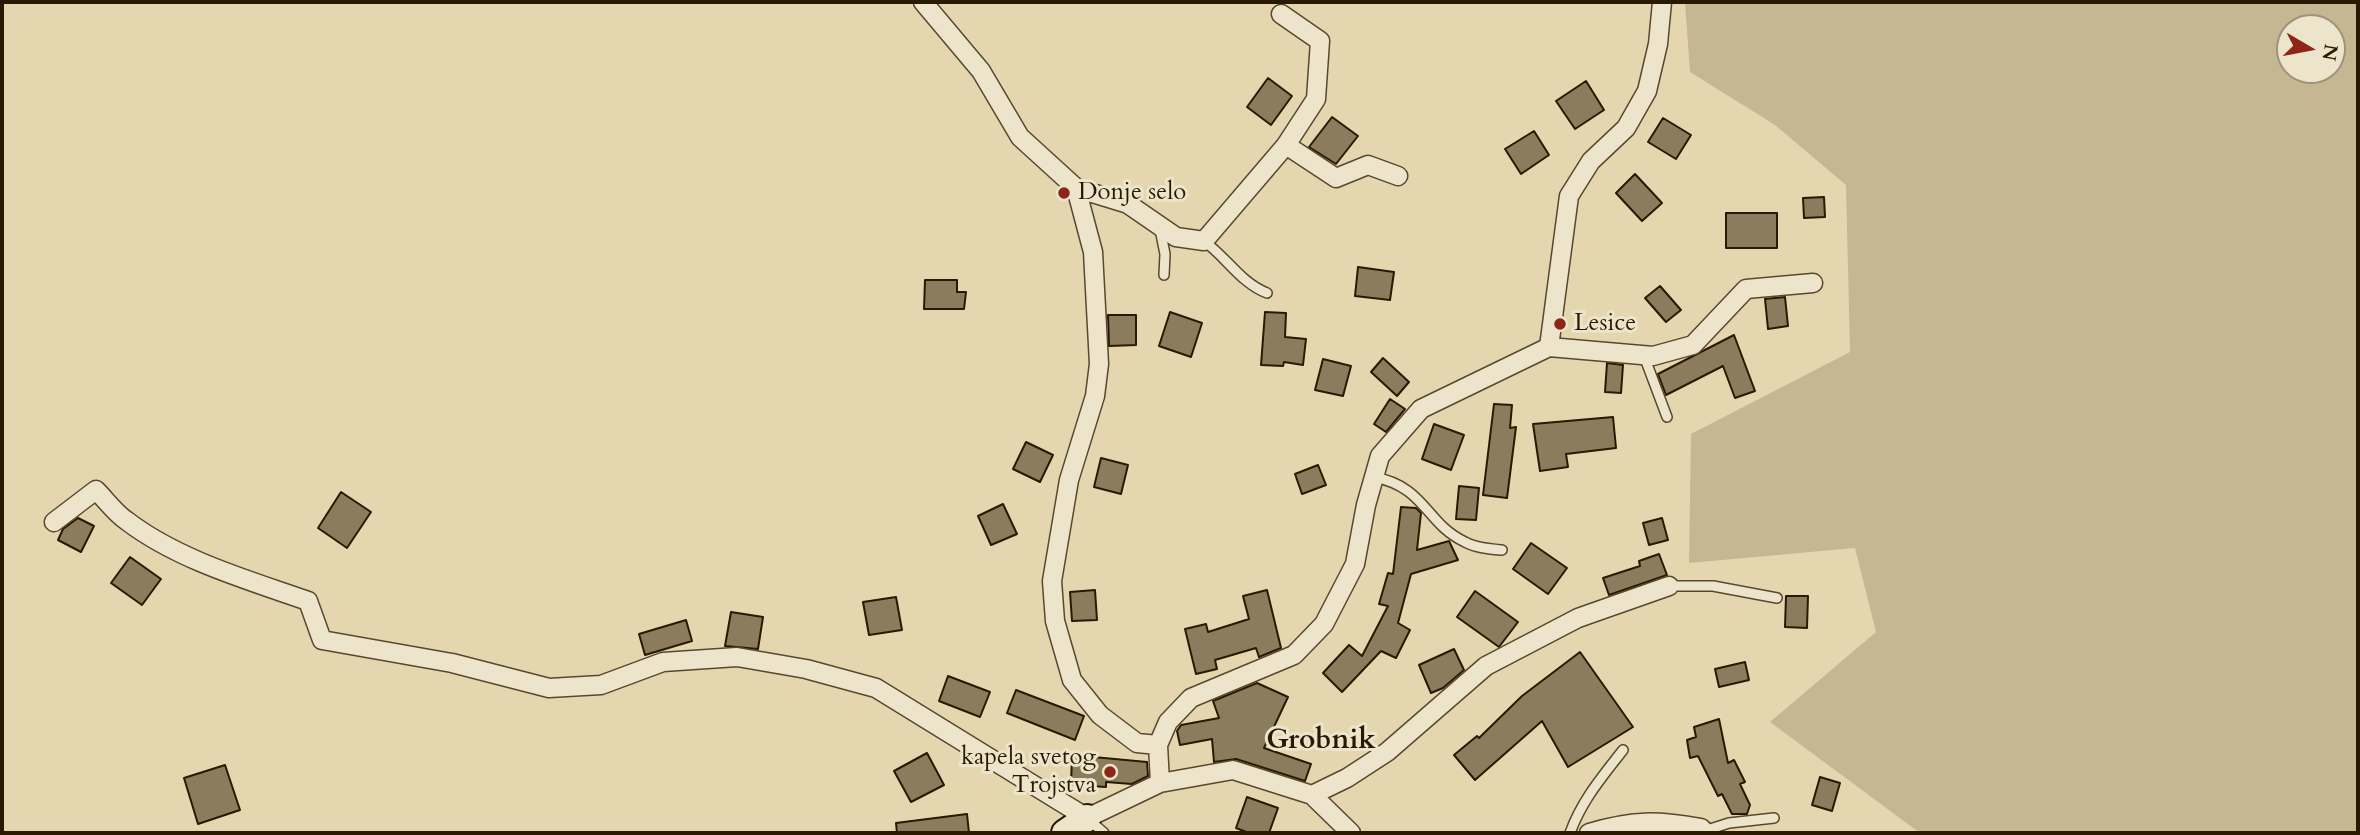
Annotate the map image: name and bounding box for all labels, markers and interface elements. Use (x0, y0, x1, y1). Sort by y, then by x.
north arrow (2276, 14, 2346, 84)
text: N (2315, 42, 2344, 63)
place label: Donje selo (1078, 179, 1186, 207)
marker: Donje selo (1056, 185, 1072, 201)
place label: Lesice (1574, 310, 1636, 338)
marker: Lesice (1552, 316, 1568, 332)
district label: Grobnik (1266, 725, 1376, 759)
place label: kapela svetog Trojstva (961, 744, 1096, 800)
marker: kapela svetog Trojstva (1102, 764, 1118, 780)

